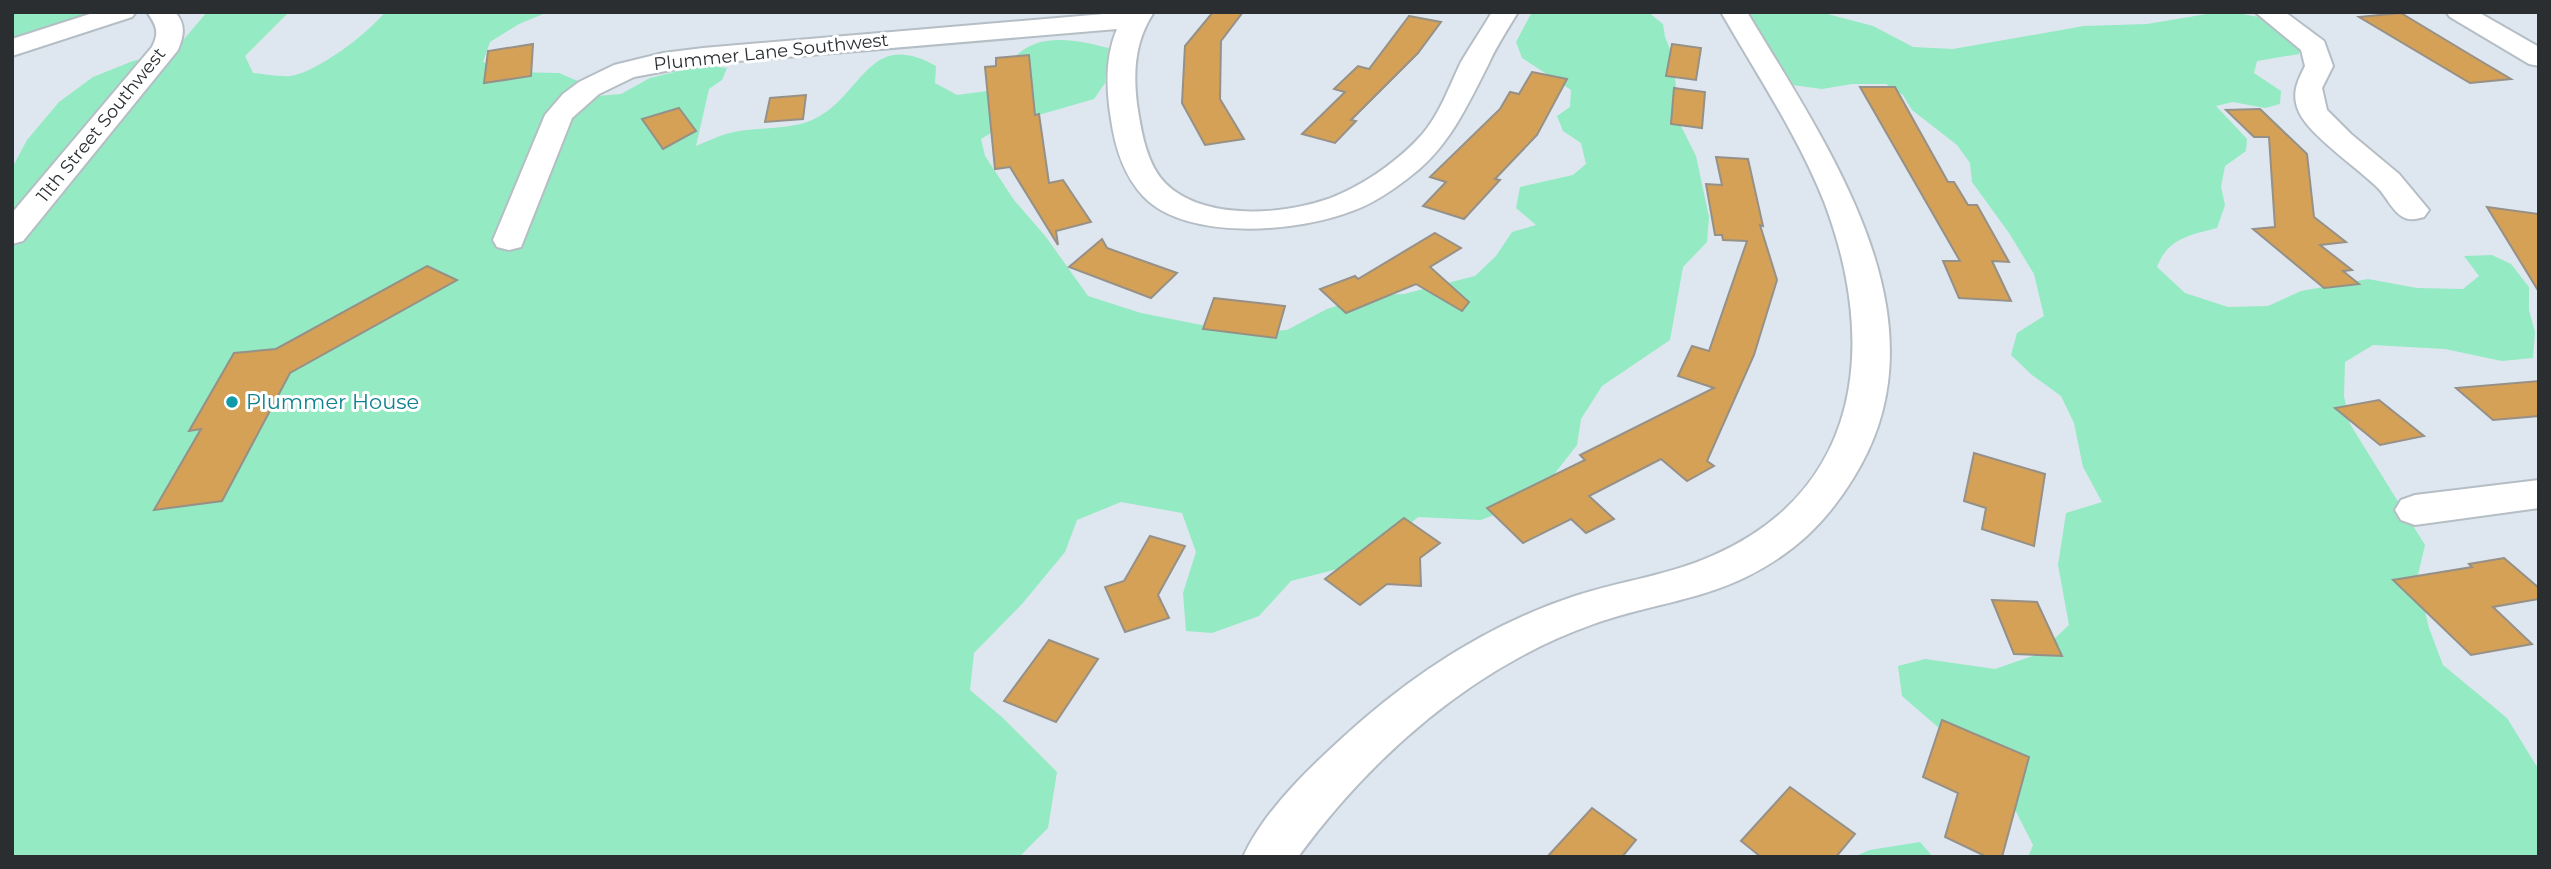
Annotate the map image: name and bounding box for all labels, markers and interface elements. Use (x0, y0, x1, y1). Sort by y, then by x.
street label: Plummer Lane Southwest (652, 29, 890, 75)
street label: 11th Street Southwest (32, 43, 170, 207)
place label: Plummer House (246, 389, 419, 414)
marker: Plummer House (224, 394, 240, 410)

